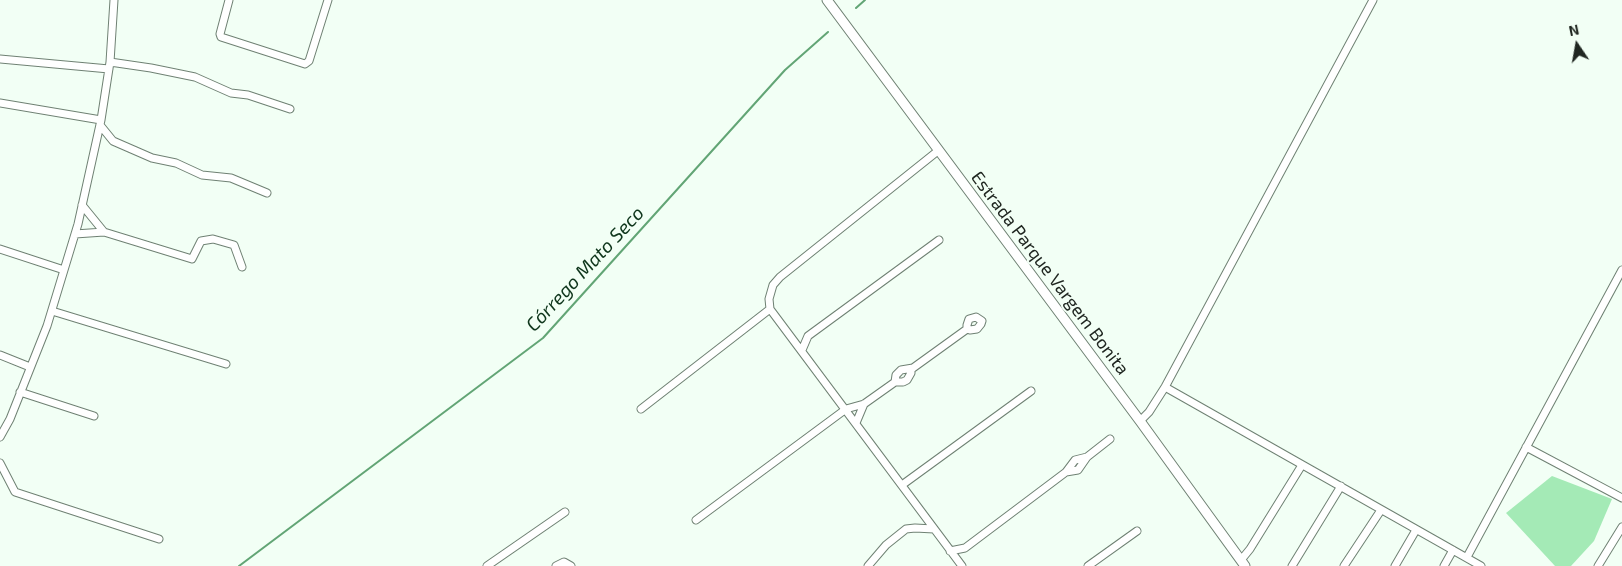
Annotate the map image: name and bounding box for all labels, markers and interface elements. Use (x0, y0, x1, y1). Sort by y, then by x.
north arrow (1552, 20, 1602, 70)
text: N (1567, 20, 1580, 39)
street label: Estrada Parque Vargem Bonita (966, 167, 1134, 379)
water label: Córrego Mato Seco (521, 202, 649, 336)

